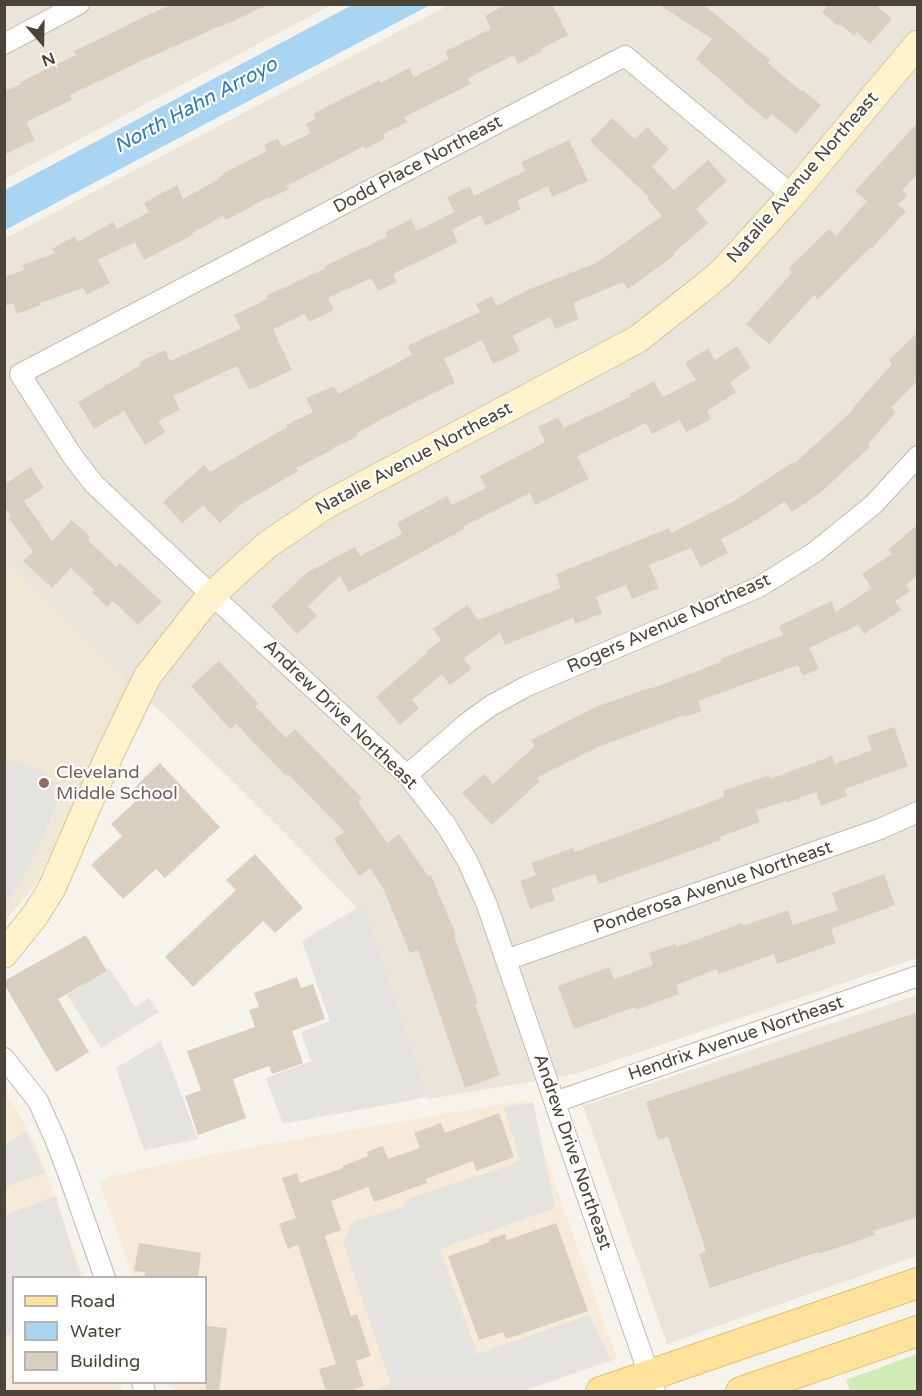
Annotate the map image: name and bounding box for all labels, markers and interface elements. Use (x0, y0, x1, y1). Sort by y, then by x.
north arrow (12, 12, 72, 72)
text: N (39, 47, 58, 71)
water label: North Hahn Arroyo (110, 53, 282, 159)
street label: Natalie Avenue Northeast (723, 88, 883, 268)
street label: Dodd Place Northeast (330, 111, 506, 219)
street label: Natalie Avenue Northeast (312, 398, 516, 520)
street label: Rogers Avenue Northeast (564, 569, 774, 679)
street label: Andrew Drive Northeast (258, 636, 422, 794)
place label: Cleveland Middle School (56, 762, 178, 804)
marker: Cleveland Middle School (37, 776, 51, 790)
street label: Ponderosa Avenue Northeast (591, 837, 835, 939)
street label: Hendrix Avenue Northeast (625, 992, 847, 1086)
street label: Andrew Drive Northeast (528, 1051, 616, 1253)
legend (12, 1276, 207, 1384)
text: Road (70, 1290, 115, 1312)
text: Water (70, 1320, 121, 1342)
text: Building (70, 1350, 140, 1372)

